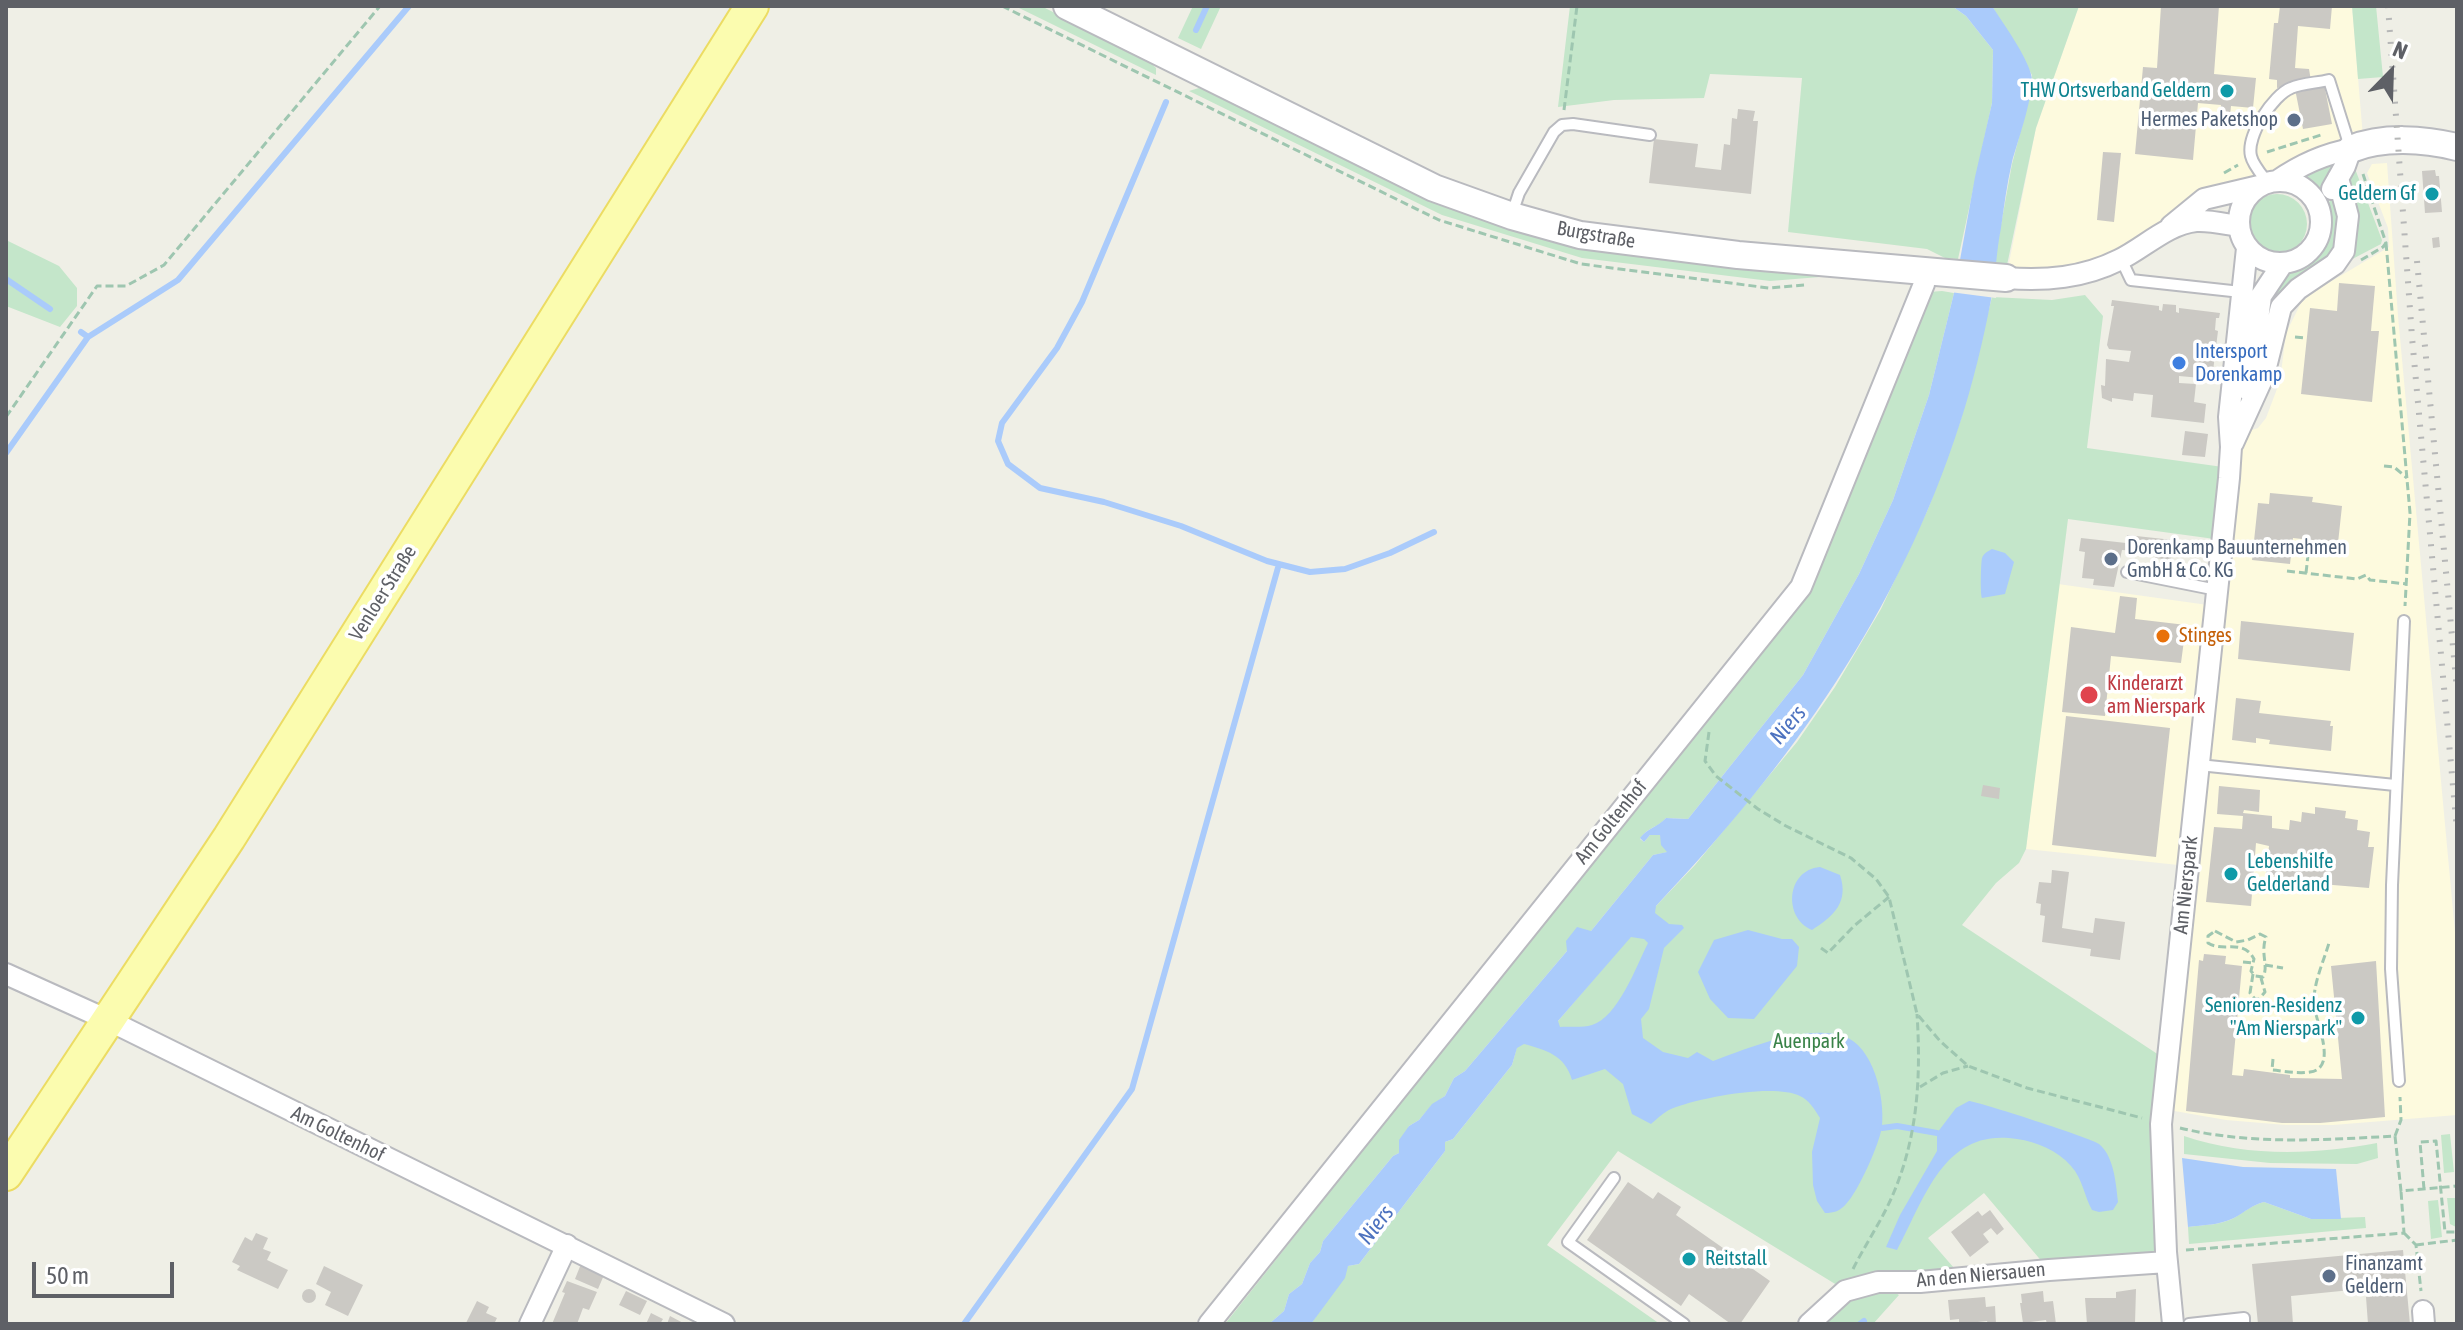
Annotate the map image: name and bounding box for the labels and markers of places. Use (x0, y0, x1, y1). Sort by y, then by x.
place label: THW Ortsverband Geldern (2021, 79, 2211, 103)
marker: THW Ortsverband Geldern (2218, 82, 2236, 100)
place label: Hermes Paketshop (2141, 108, 2278, 132)
marker: Hermes Paketshop (2285, 111, 2303, 129)
place label: Geldern Gf (2338, 182, 2416, 206)
marker: Geldern Gf (2423, 185, 2441, 203)
place label: Intersport Dorenkamp (2195, 340, 2282, 387)
marker: Intersport Dorenkamp (2170, 354, 2188, 372)
place label: Dorenkamp Bauunternehmen GmbH & Co. KG (2127, 536, 2347, 583)
marker: Dorenkamp Bauunternehmen GmbH & Co. KG (2102, 550, 2120, 568)
place label: Stinges (2179, 624, 2232, 648)
marker: Stinges (2154, 627, 2172, 645)
place label: Kinderarzt am Nierspark (2107, 672, 2205, 719)
marker: Kinderarzt am Nierspark (2078, 684, 2100, 706)
place label: Lebenshilfe Gelderland (2247, 850, 2333, 897)
marker: Lebenshilfe Gelderland (2222, 865, 2240, 883)
place label: Senioren-Residenz "Am Nierspark" (2205, 994, 2342, 1041)
marker: Senioren-Residenz "Am Nierspark" (2349, 1009, 2367, 1027)
place label: Reitstall (1705, 1247, 1767, 1271)
marker: Reitstall (1680, 1250, 1698, 1268)
place label: Finanzamt Geldern (2345, 1252, 2423, 1299)
marker: Finanzamt Geldern (2320, 1267, 2338, 1285)

